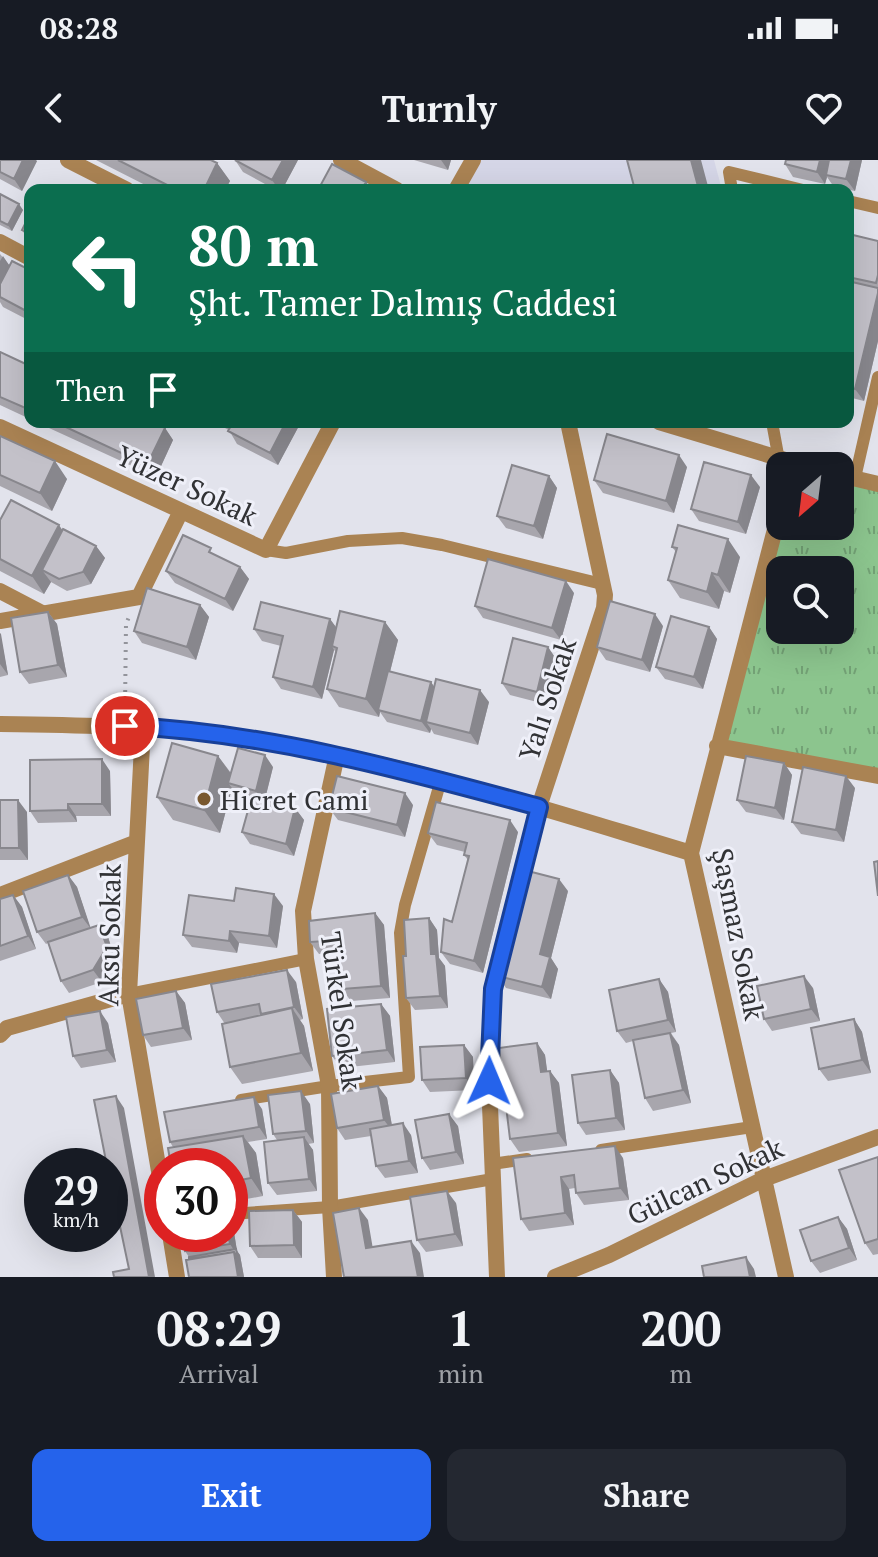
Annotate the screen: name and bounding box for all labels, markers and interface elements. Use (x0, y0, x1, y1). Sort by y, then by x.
text: 08:28 (40, 8, 118, 48)
text: Turnly (382, 85, 496, 132)
icon: back (32, 86, 76, 130)
icon: heart (802, 86, 846, 130)
text: 80 m (188, 208, 318, 282)
icon: left (56, 216, 160, 320)
text: Şht. Tamer Dalmış Caddesi (188, 279, 618, 326)
icon: arrive (141, 368, 185, 412)
text: Then (56, 370, 125, 410)
street label: Yüzer Sokak (111, 436, 264, 534)
north arrow (766, 452, 854, 540)
map controls (766, 452, 854, 644)
button: search (766, 556, 854, 644)
street label: Yalı Sokak (510, 632, 584, 765)
pin (91, 692, 159, 760)
icon: arrive (103, 704, 147, 748)
place label: Hicret Cami (220, 781, 369, 818)
marker: Hicret Cami (195, 790, 213, 808)
street label: Şaşmaz Sokak (704, 845, 774, 1024)
street label: Aksu Sokak (89, 863, 129, 1006)
street label: Türkel Sokak (313, 929, 372, 1093)
position arrow (447, 1039, 531, 1123)
street label: Gülcan Sokak (621, 1129, 789, 1233)
speed limit sign: 30 (144, 1148, 248, 1252)
text: 29 (53, 1163, 99, 1216)
text: km/h (53, 1206, 99, 1233)
text: 08:29 (156, 1296, 281, 1360)
text: 1 (447, 1296, 474, 1360)
text: 200 (640, 1296, 722, 1360)
text: Arrival (179, 1356, 259, 1390)
text: min (438, 1356, 484, 1390)
text: m (670, 1356, 692, 1390)
button: Exit (32, 1449, 431, 1541)
button: Share (447, 1449, 846, 1541)

